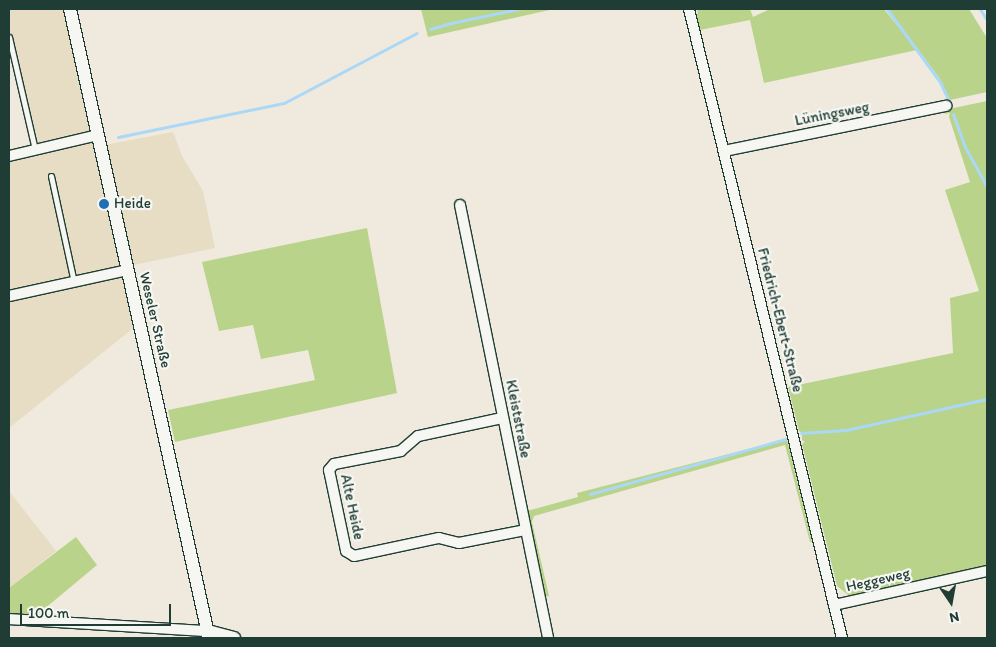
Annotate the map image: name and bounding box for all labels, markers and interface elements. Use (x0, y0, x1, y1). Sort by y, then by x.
street label: Lüningsweg (793, 98, 871, 130)
place label: Heide (114, 195, 151, 213)
marker: Heide (98, 198, 110, 210)
street label: Friedrich-Ebert-Straße (753, 246, 807, 394)
street label: Weseler Straße (135, 270, 175, 370)
street label: Kleiststraße (502, 378, 534, 460)
street label: Alte Heide (336, 472, 368, 542)
street label: Heggeweg (844, 564, 912, 596)
north arrow (926, 577, 976, 627)
scale bar (22, 594, 174, 626)
text: 100 m (28, 604, 69, 622)
text: N (948, 608, 961, 626)

